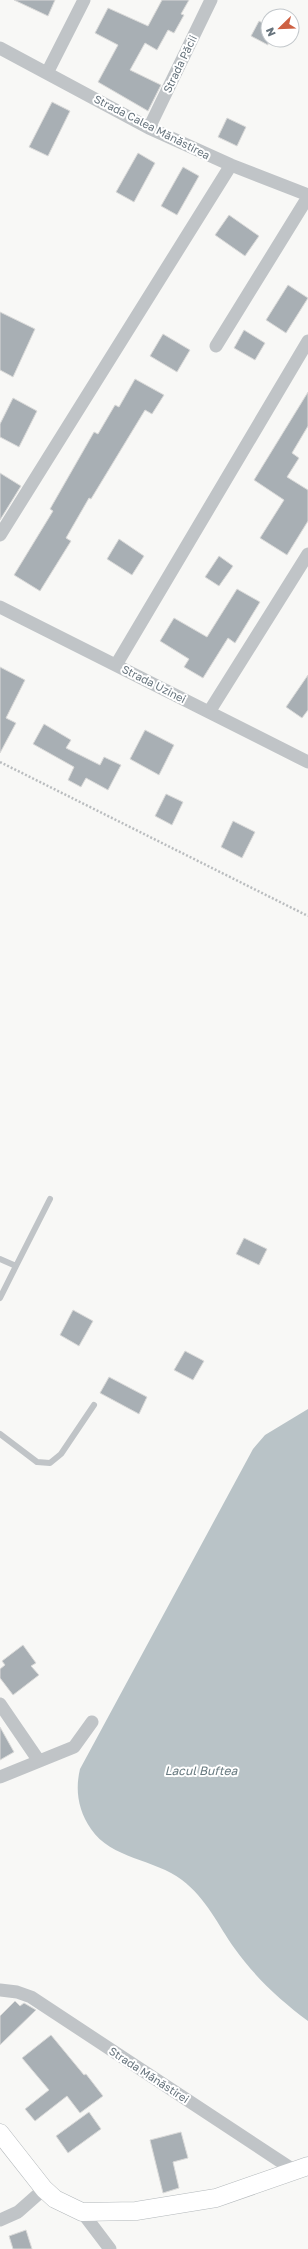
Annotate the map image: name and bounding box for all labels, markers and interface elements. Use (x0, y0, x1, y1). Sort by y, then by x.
north arrow (260, 8, 300, 48)
text: N (263, 26, 278, 38)
street label: Strada Păcii (160, 33, 199, 95)
street label: Strada Calea Mănăstirea (92, 92, 212, 161)
street label: Strada Uzinei (120, 662, 188, 705)
water label: Lacul Buftea (165, 1763, 239, 1778)
street label: Strada Mănăstirei (107, 2044, 192, 2105)

